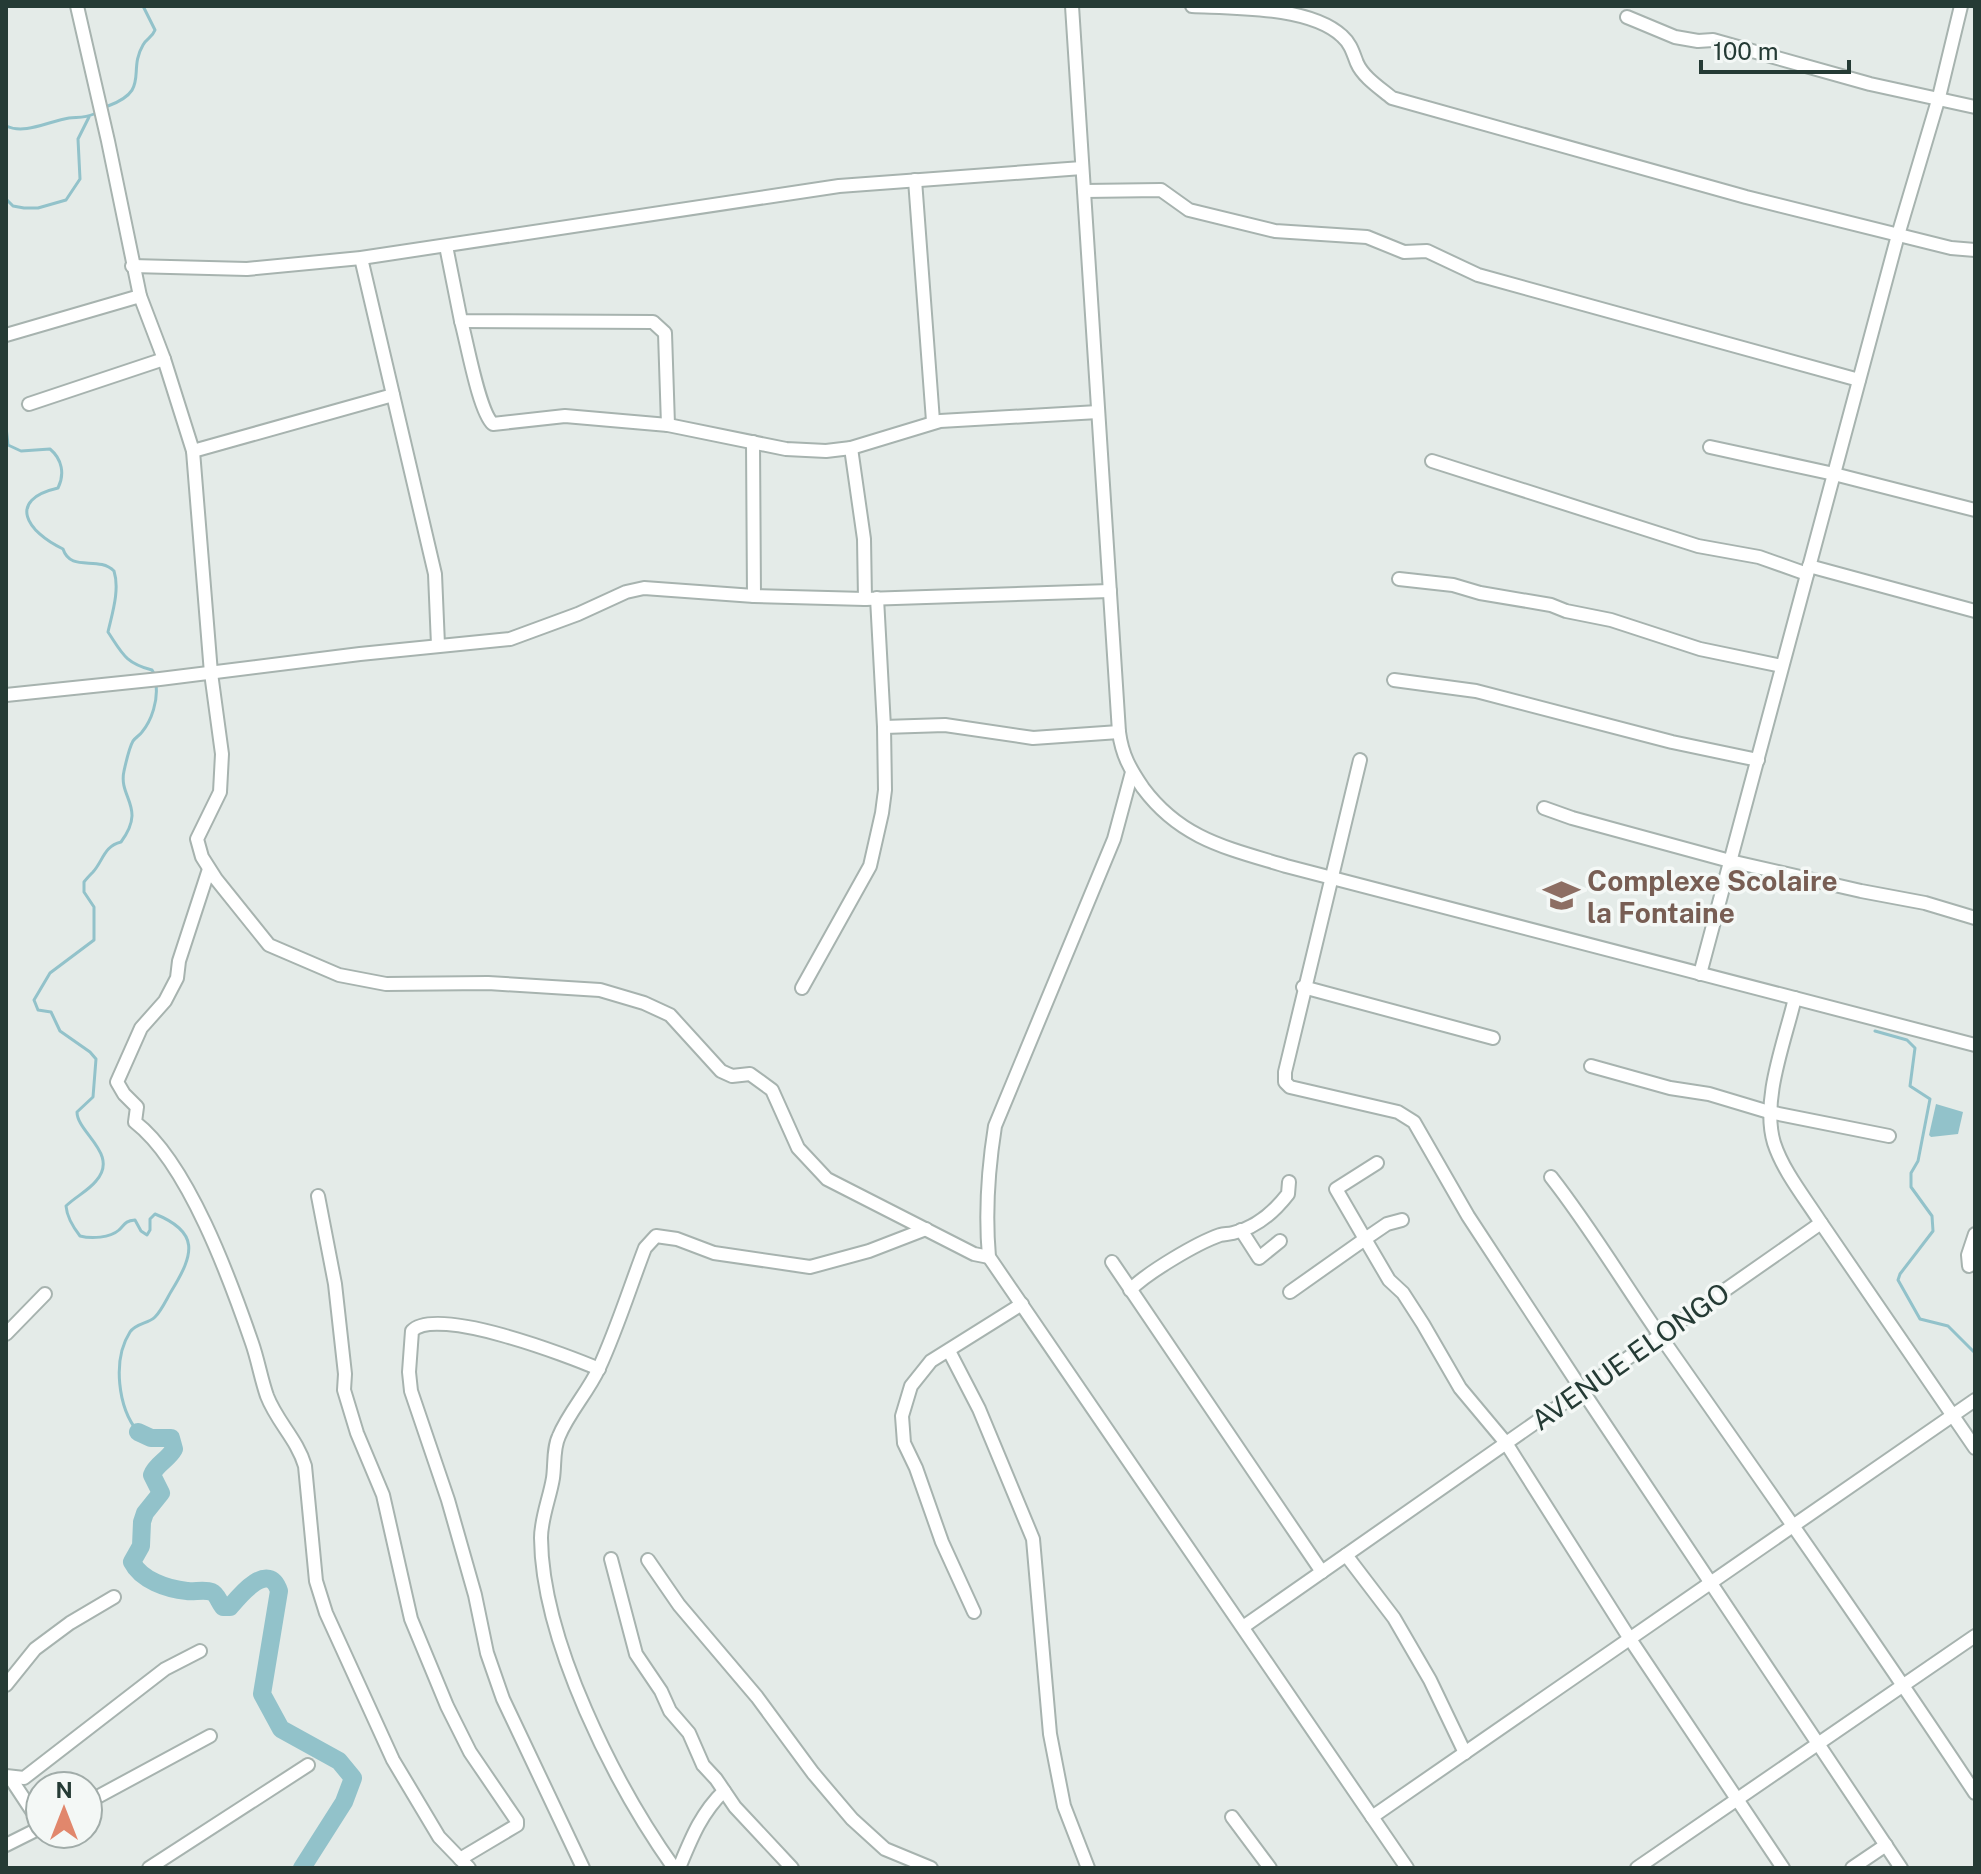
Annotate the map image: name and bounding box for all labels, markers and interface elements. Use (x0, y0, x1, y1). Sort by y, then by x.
scale bar (1701, 24, 1849, 74)
text: 100 m (1713, 37, 1779, 65)
place label: Complexe Scolaire la Fontaine (1587, 864, 1838, 929)
school or university icon: Complexe Scolaire la Fontaine (1542, 877, 1580, 915)
street label: AVENUE ELONGO (1525, 1275, 1735, 1437)
north arrow (24, 1770, 104, 1850)
text: N (55, 1777, 73, 1803)

